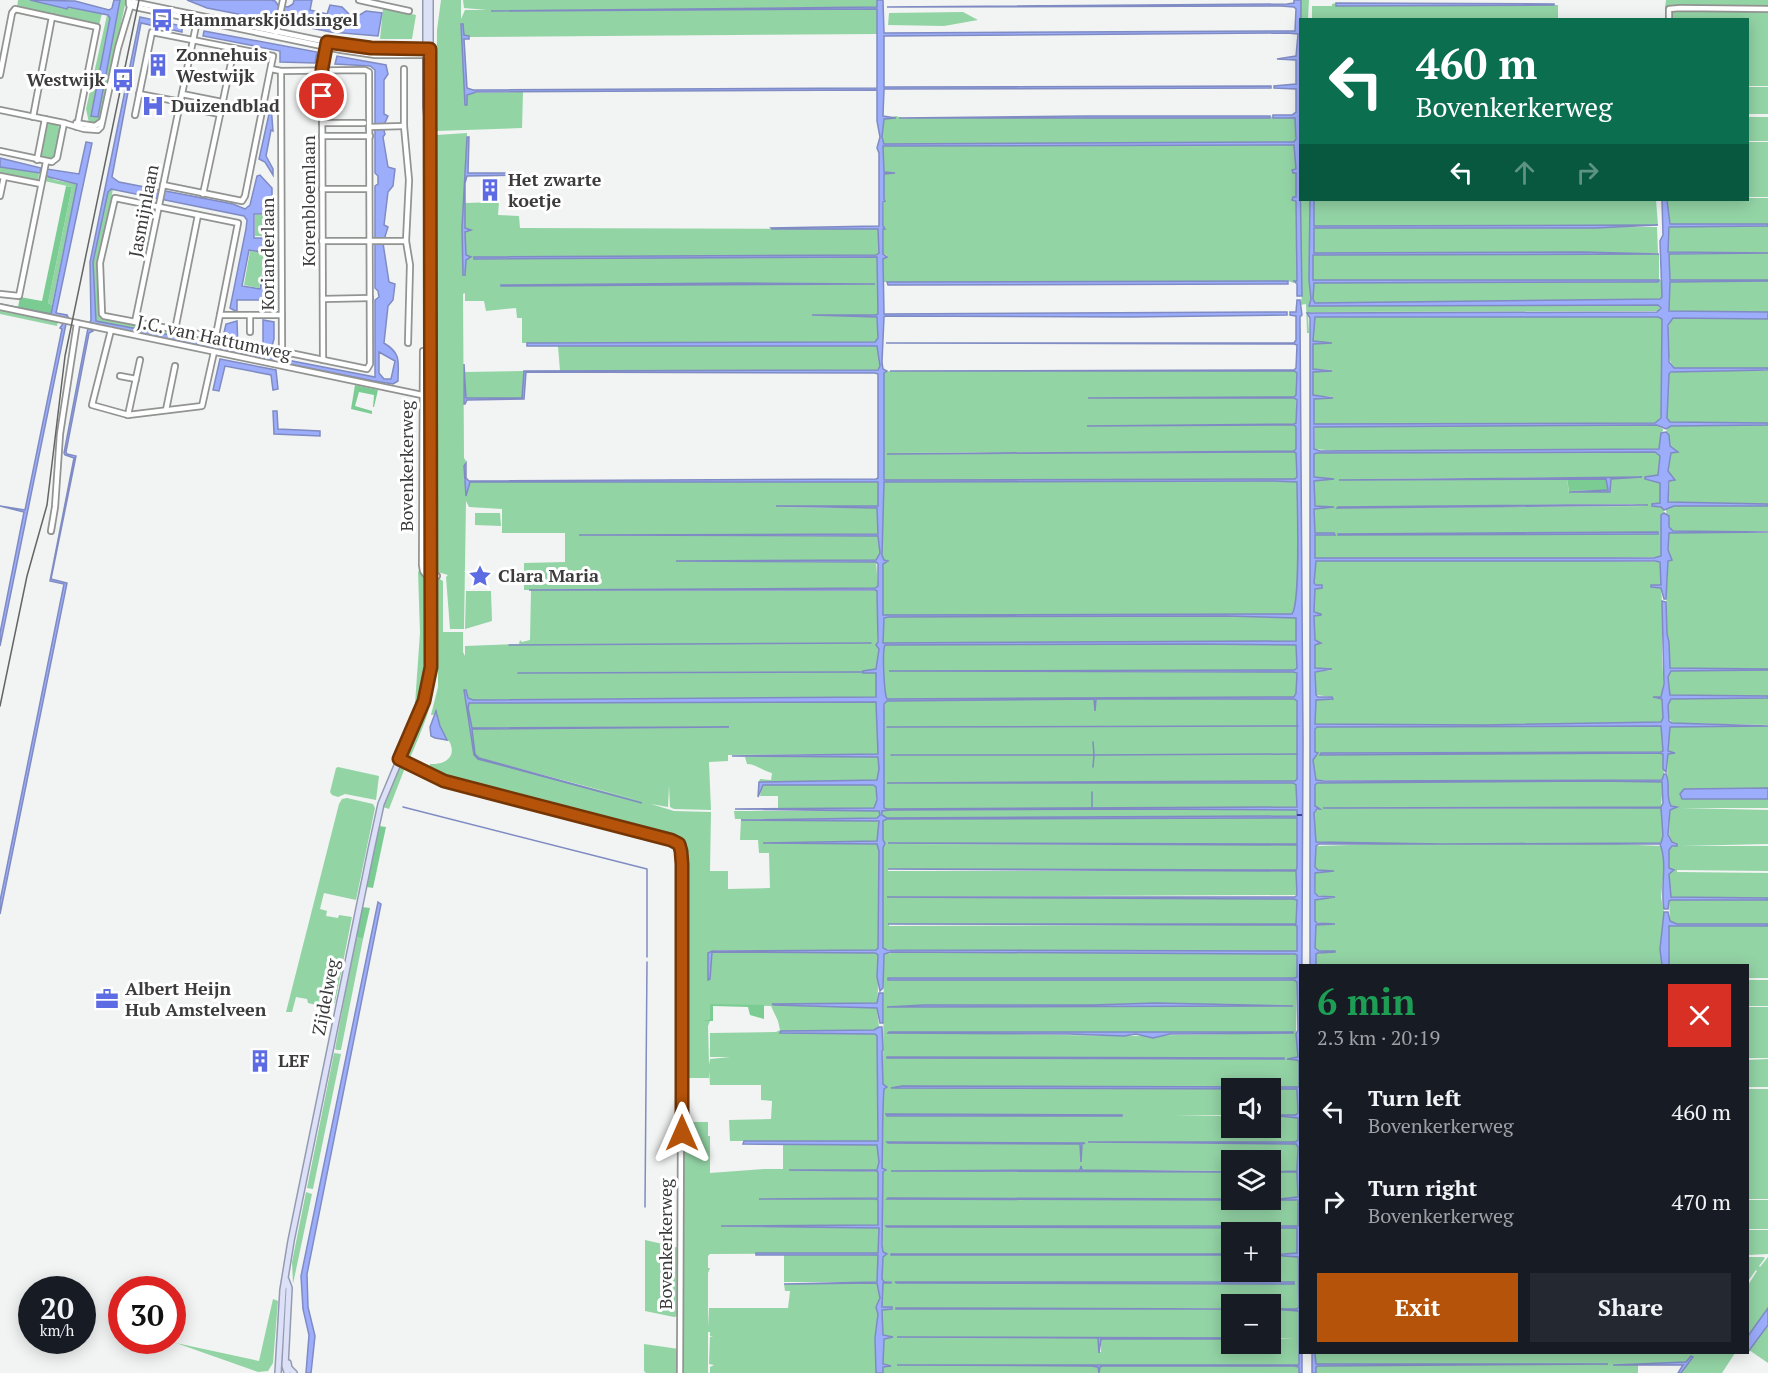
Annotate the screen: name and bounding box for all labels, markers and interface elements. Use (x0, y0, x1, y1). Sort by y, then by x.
bus stop icon: Hammarskjöldsingel (149, 7, 175, 33)
place label: Hammarskjöldsingel (180, 7, 358, 31)
text: 460 m (1416, 35, 1537, 91)
place label: Zonnehuis Westwijk (176, 42, 267, 87)
icon: left (1317, 42, 1395, 120)
building icon: Zonnehuis Westwijk (145, 52, 171, 78)
place label: Westwijk (26, 67, 105, 91)
bus stop icon: Westwijk (110, 67, 136, 93)
pin (296, 70, 347, 121)
icon: arrive (305, 79, 338, 112)
text: Bovenkerkerweg (1416, 89, 1612, 125)
hospital icon: Duizendblad (140, 93, 166, 119)
place label: Duizendblad (171, 93, 280, 117)
street label: Korenbloemlaan (296, 135, 320, 267)
icon: left (1445, 156, 1478, 189)
icon: ahead (1508, 156, 1541, 189)
icon: right (1571, 156, 1604, 189)
street label: Jasmijnlaan (122, 162, 164, 259)
place label: Het zwarte koetje (508, 167, 602, 212)
building icon: Het zwarte koetje (477, 177, 503, 203)
street label: Korianderlaan (255, 197, 279, 311)
street label: J.C. van Hattumweg (135, 309, 294, 365)
street label: Bovenkerkerweg (394, 400, 418, 531)
place icon: Clara Maria (467, 563, 493, 589)
place label: Clara Maria (498, 563, 599, 587)
street label: Zijdelweg (306, 956, 344, 1037)
place label: Albert Heijn Hub Amstelveen (125, 976, 267, 1021)
text: 6 min (1317, 978, 1415, 1025)
button: close (1668, 984, 1731, 1047)
office icon: Albert Heijn Hub Amstelveen (94, 986, 120, 1012)
text: 2.3 km · 20:19 (1317, 1024, 1440, 1051)
building icon: LEF (247, 1048, 273, 1074)
place label: LEF (278, 1048, 310, 1072)
map controls (1221, 1078, 1281, 1354)
button: sound (1221, 1078, 1281, 1138)
text: Turn left (1368, 1083, 1461, 1112)
icon: left (1317, 1095, 1350, 1128)
text: 460 m (1671, 1097, 1731, 1126)
position arrow (650, 1101, 714, 1165)
text: Bovenkerkerweg (1368, 1112, 1513, 1139)
button: layers (1221, 1150, 1281, 1210)
text: Turn right (1368, 1173, 1477, 1202)
street label: Bovenkerkerweg (653, 1178, 677, 1309)
icon: right (1317, 1185, 1350, 1218)
text: 470 m (1671, 1187, 1731, 1216)
text: Bovenkerkerweg (1368, 1202, 1513, 1229)
button: + (1221, 1222, 1281, 1282)
button: Exit (1317, 1273, 1518, 1342)
button: Share (1530, 1273, 1731, 1342)
speed limit sign: 30 (108, 1276, 186, 1354)
text: 20 (40, 1288, 74, 1328)
button: − (1221, 1294, 1281, 1354)
text: km/h (40, 1320, 74, 1340)

